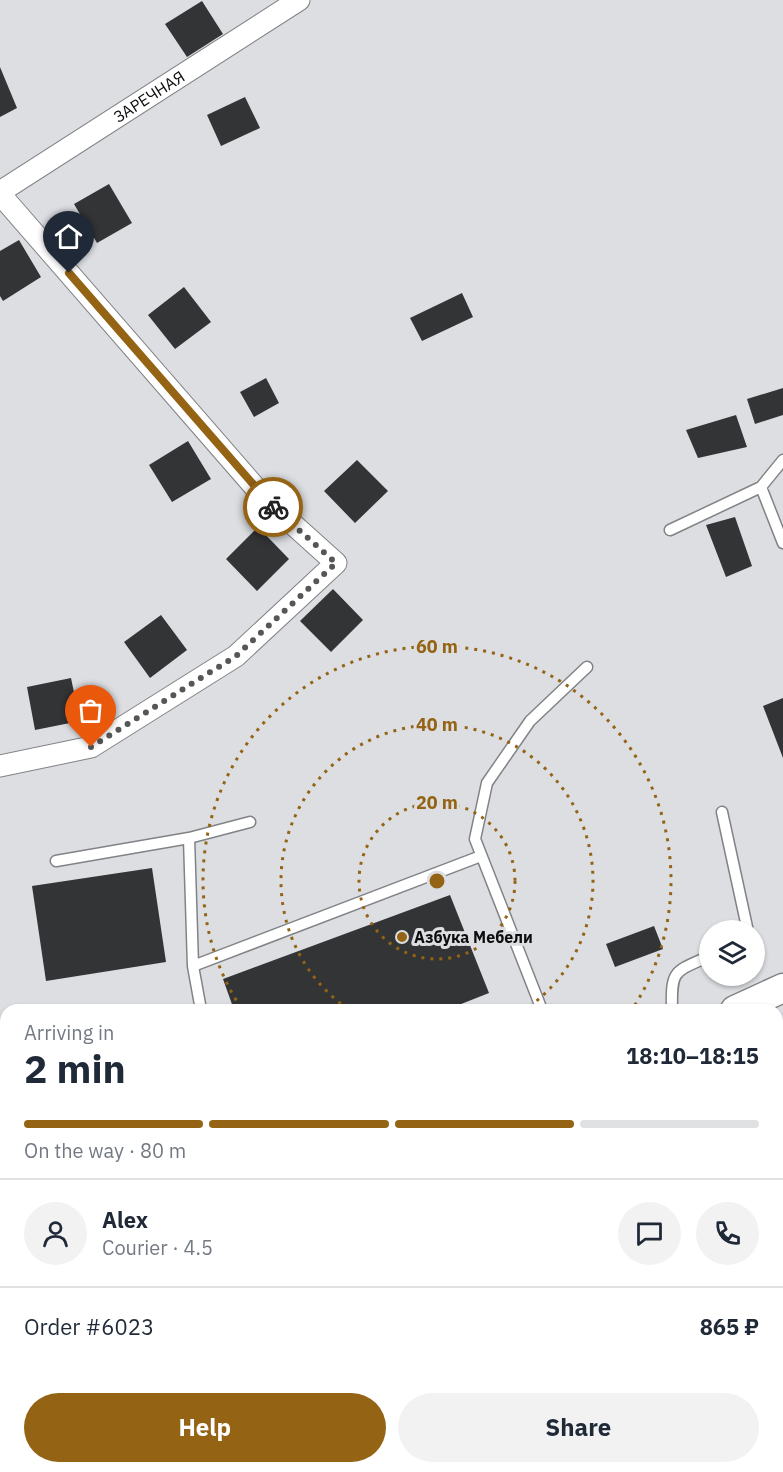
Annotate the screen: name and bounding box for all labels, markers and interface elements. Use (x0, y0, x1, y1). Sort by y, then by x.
street label: ЗАРЕЧНАЯ (110, 66, 188, 127)
pin (43, 211, 94, 273)
icon: home (52, 220, 85, 253)
courier (243, 477, 303, 537)
icon: bike (257, 491, 290, 524)
text: 60 m (416, 635, 458, 658)
pin (65, 685, 116, 747)
icon: bag (74, 694, 107, 727)
text: 40 m (416, 713, 458, 736)
text: 20 m (416, 791, 458, 814)
centre of rings (427, 871, 447, 891)
map controls (699, 920, 765, 986)
button: layers (699, 920, 765, 986)
place label: Азбука Мебели (414, 927, 533, 947)
marker: Азбука Мебели (395, 930, 409, 944)
text: Arriving in (24, 1019, 114, 1046)
text: 18:10–18:15 (626, 1041, 759, 1070)
text: 2 min (24, 1043, 126, 1094)
text: On the way · 80 m (24, 1137, 186, 1164)
button: person (24, 1202, 87, 1265)
button: chat (618, 1202, 681, 1265)
button: phone (696, 1202, 759, 1265)
text: Alex (102, 1205, 148, 1234)
text: Courier · 4.5 (102, 1234, 213, 1261)
text: Order #6023 (24, 1312, 154, 1341)
text: 865 ₽ (700, 1312, 759, 1341)
button: Help (24, 1393, 386, 1462)
button: Share (398, 1393, 759, 1462)

